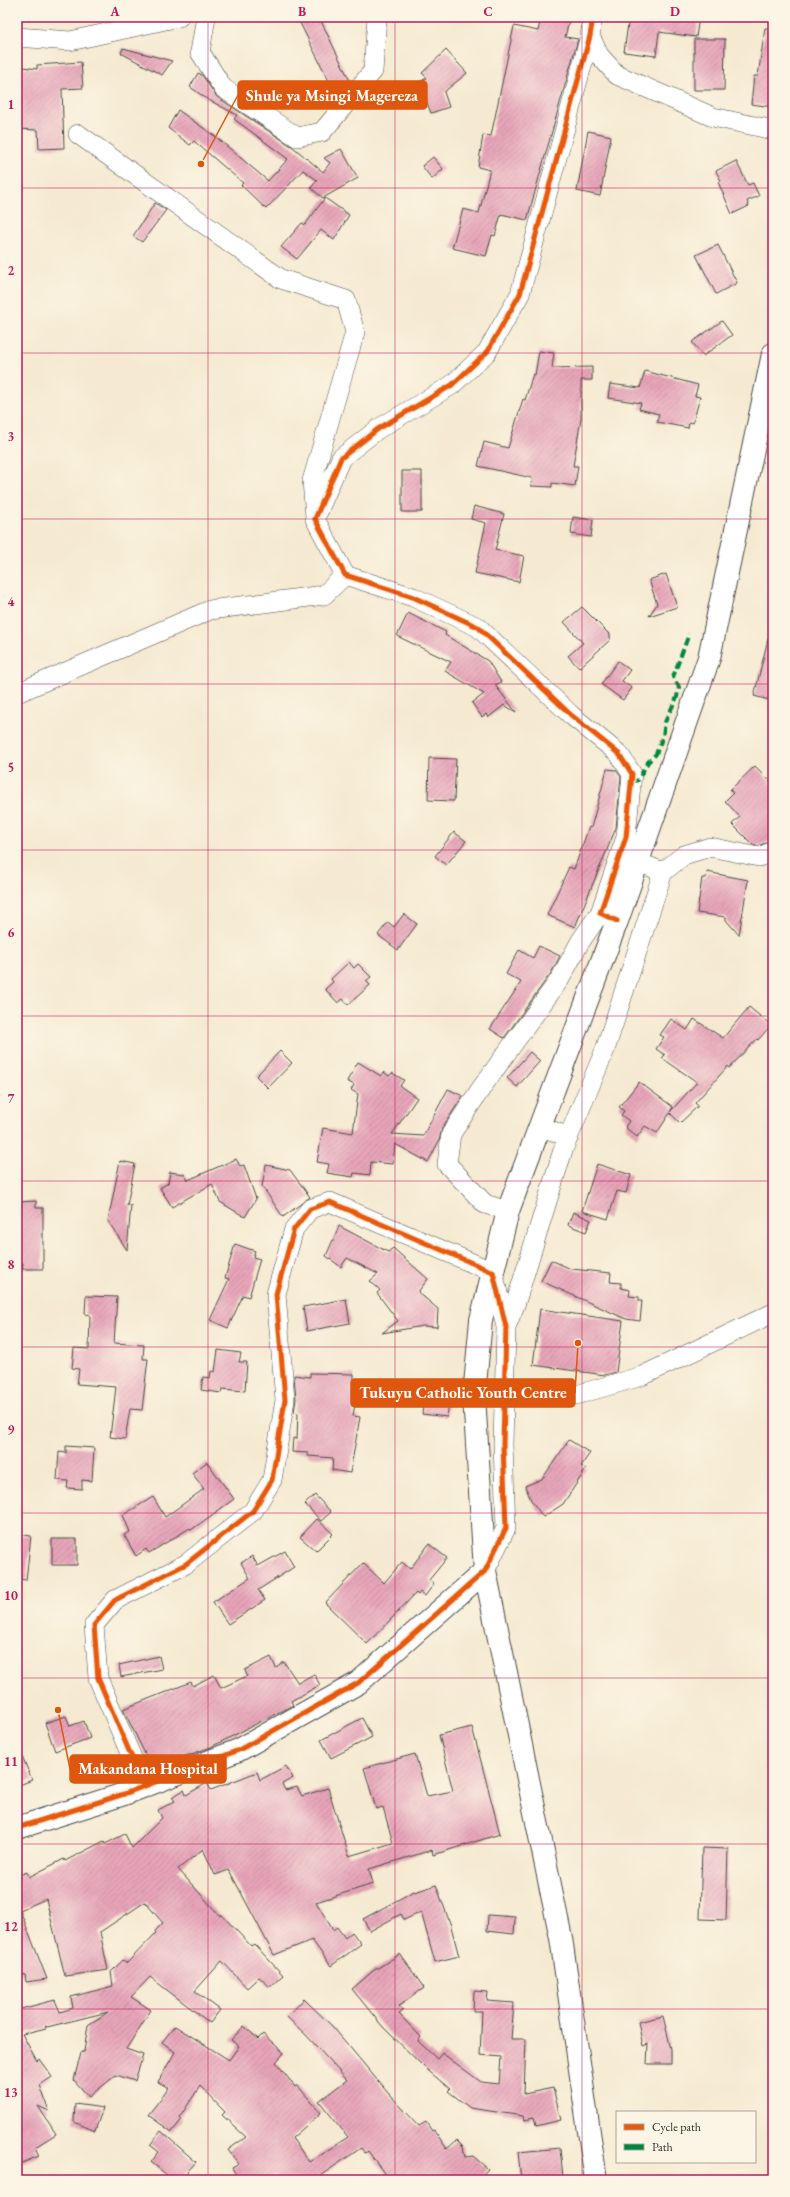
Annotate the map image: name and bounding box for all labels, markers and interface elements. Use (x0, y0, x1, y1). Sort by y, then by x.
text: A (109, 3, 120, 20)
text: B (298, 3, 306, 20)
text: C (483, 3, 493, 20)
text: D (670, 3, 680, 20)
callout: Shule ya Msingi Magereza (238, 81, 427, 109)
text: Shule ya Msingi Magereza (246, 85, 419, 106)
text: 1 (8, 96, 15, 113)
text: 2 (8, 262, 15, 279)
text: 3 (8, 428, 15, 445)
text: 4 (8, 593, 15, 610)
text: 5 (8, 759, 14, 776)
text: 6 (8, 924, 15, 941)
text: 7 (8, 1090, 15, 1107)
text: 8 (8, 1256, 15, 1273)
callout: Tukuyu Catholic Youth Centre (351, 1379, 575, 1407)
text: Tukuyu Catholic Youth Centre (359, 1382, 567, 1403)
text: 9 (8, 1421, 15, 1438)
text: 10 (4, 1587, 18, 1604)
text: 11 (4, 1753, 18, 1770)
callout: Makandana Hospital (70, 1755, 226, 1783)
text: Makandana Hospital (78, 1758, 218, 1779)
text: 12 (4, 1918, 18, 1935)
text: 13 (4, 2084, 18, 2101)
legend (616, 2111, 756, 2163)
text: Cycle path (652, 2119, 701, 2135)
text: Path (652, 2139, 673, 2155)

